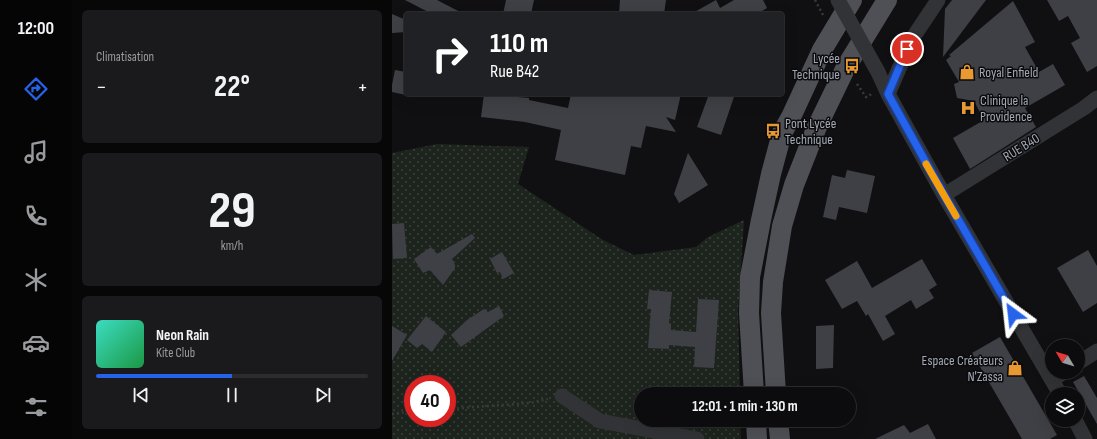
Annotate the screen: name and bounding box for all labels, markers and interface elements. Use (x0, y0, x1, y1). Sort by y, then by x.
text: 12:00 (18, 18, 54, 39)
text: 110 m (490, 27, 548, 60)
icon: right (424, 28, 476, 80)
pin (890, 32, 924, 66)
icon: arrive (896, 38, 918, 60)
text: Climatisation (96, 49, 154, 65)
place label: Lycée Technique (792, 50, 840, 83)
bus stop icon: Lycée Technique (843, 57, 861, 75)
text: Rue B42 (490, 61, 539, 82)
shop icon: Royal Enfield (958, 63, 976, 81)
place label: Royal Enfield (979, 64, 1039, 81)
text: 22° (214, 69, 250, 105)
text: − (96, 74, 107, 101)
text: + (357, 74, 368, 101)
icon: directions (22, 75, 50, 103)
place label: Clinique la Providence (980, 92, 1032, 125)
hospital icon: Clinique la Providence (959, 99, 977, 117)
place label: Pont Lycée Technique (785, 115, 836, 148)
bus stop icon: Pont Lycée Technique (764, 122, 782, 140)
street label: RUE B40 (1000, 130, 1043, 165)
icon: music (22, 138, 50, 166)
text: 29 (208, 180, 256, 243)
icon: phone (22, 202, 50, 230)
text: km/h (221, 238, 243, 254)
icon: climate (22, 266, 50, 294)
position arrow (992, 293, 1034, 335)
text: Neon Rain (156, 326, 209, 345)
icon: car (22, 329, 50, 357)
north arrow (1045, 339, 1085, 379)
map controls (1045, 339, 1085, 427)
text: Kite Club (156, 345, 195, 361)
place label: Espace Créateurs N'Zassa (922, 352, 1003, 385)
shop icon: Espace Créateurs N'Zassa (1006, 359, 1024, 377)
speed limit sign: 40 (404, 375, 456, 427)
icon: previous (130, 384, 152, 406)
icon: pause (221, 384, 243, 406)
icon: next (312, 384, 334, 406)
button: layers (1045, 387, 1085, 427)
icon: filters (22, 393, 50, 421)
text: 12:01 · 1 min · 130 m (692, 397, 798, 416)

